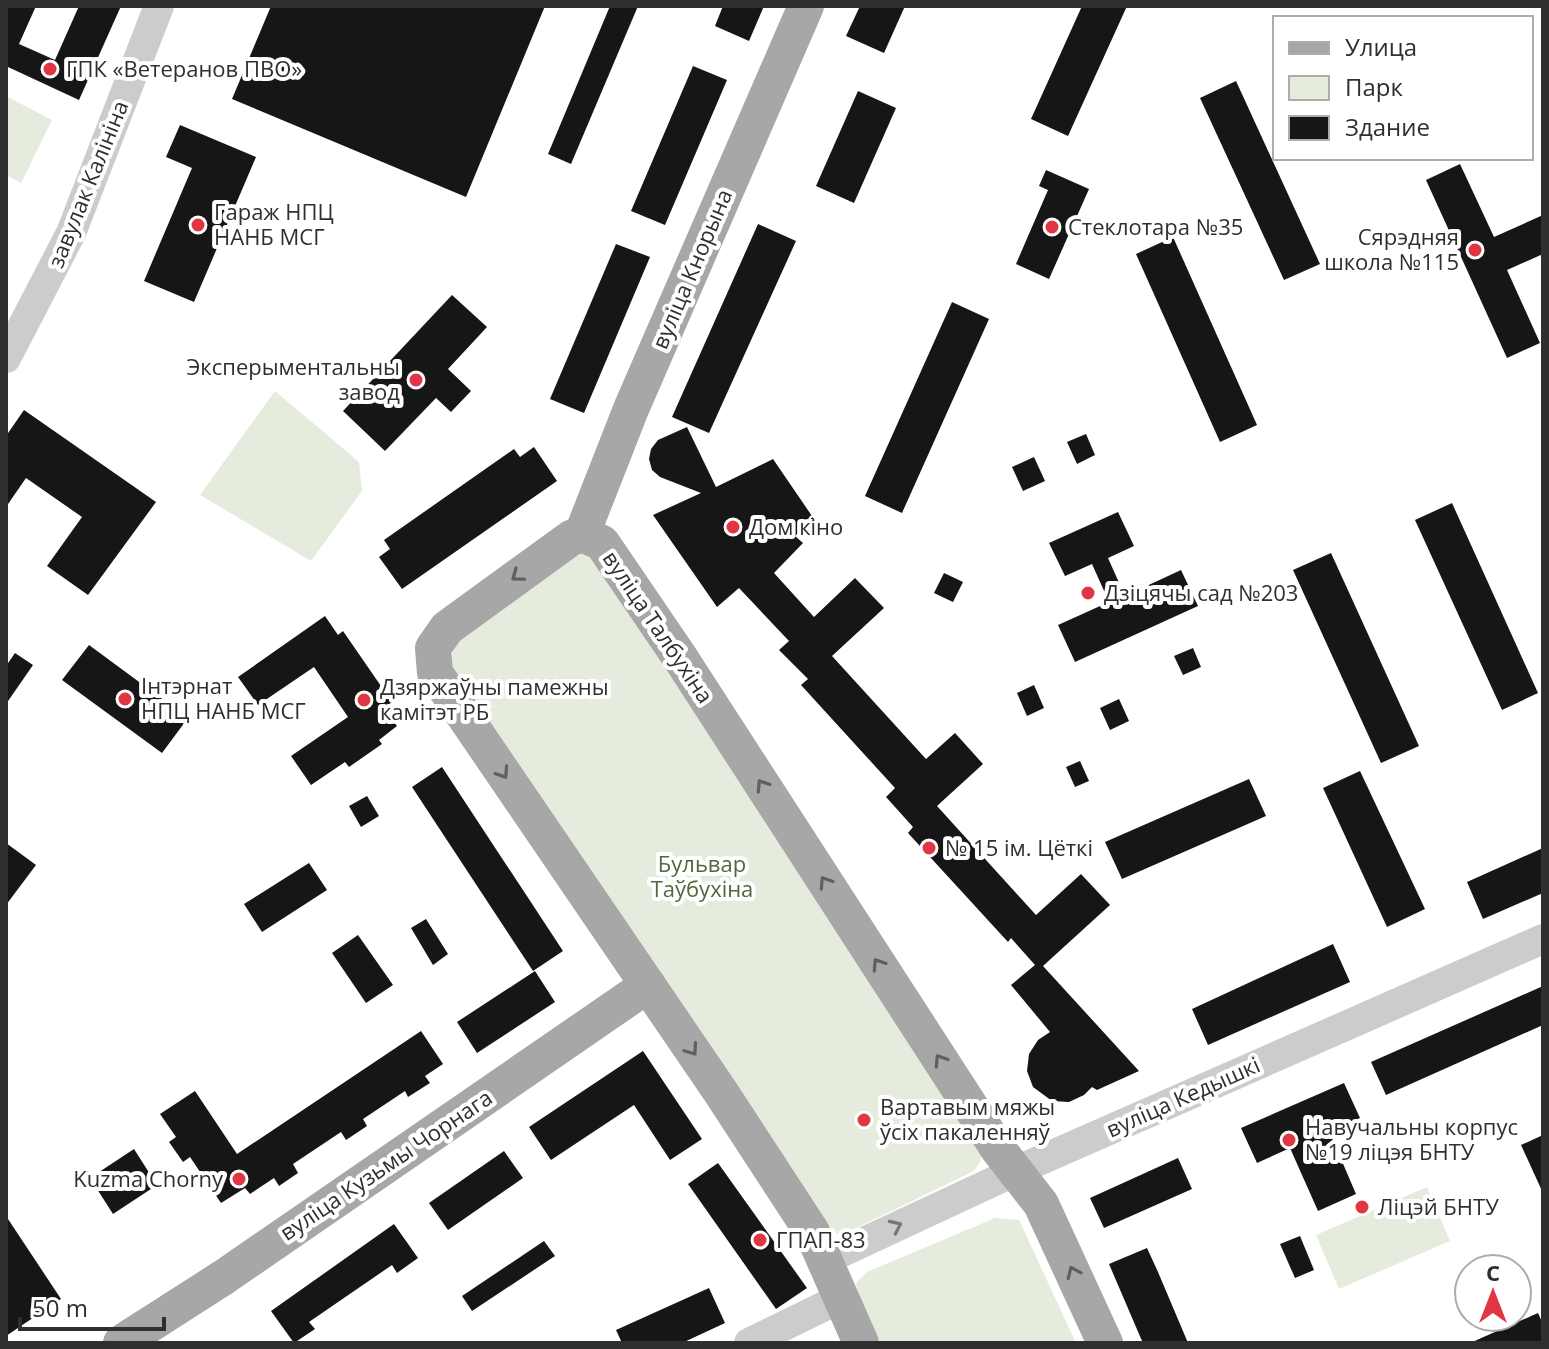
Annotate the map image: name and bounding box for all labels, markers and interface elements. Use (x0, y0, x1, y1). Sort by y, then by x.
legend (1273, 16, 1533, 160)
text: Улица (1345, 30, 1417, 63)
place label: ГПК «Ветеранов ПВО» (66, 53, 302, 83)
marker: ГПК «Ветеранов ПВО» (41, 60, 59, 78)
text: Парк (1345, 70, 1403, 103)
street label: завулак Калініна (40, 96, 134, 272)
text: Здание (1345, 110, 1430, 143)
street label: вуліца Кнорына (644, 184, 738, 353)
place label: Гараж НПЦ НАНБ МСГ (214, 196, 334, 251)
place label: Стеклотара №35 (1068, 211, 1243, 241)
marker: Гараж НПЦ НАНБ МСГ (189, 216, 207, 234)
marker: Стеклотара №35 (1043, 218, 1061, 236)
place label: Сярэдняя школа №115 (1324, 221, 1459, 276)
marker: Сярэдняя школа №115 (1466, 241, 1484, 259)
place label: Эксперыментальны завод (186, 351, 400, 406)
marker: Эксперыментальны завод (407, 371, 425, 389)
place label: Дом кіно (749, 511, 843, 541)
marker: Дом кіно (724, 518, 742, 536)
street label: вуліца Талбухіна (597, 544, 721, 709)
one-way arrow (511, 567, 525, 581)
place label: Дзіцячы сад №203 (1104, 577, 1298, 607)
marker: Дзіцячы сад №203 (1079, 584, 1097, 602)
place label: Інтэрнат НПЦ НАНБ МСГ (141, 670, 306, 725)
place label: Дзяржаўны памежны камітэт РБ (380, 671, 609, 726)
marker: Інтэрнат НПЦ НАНБ МСГ (116, 690, 134, 708)
marker: Дзяржаўны памежны камітэт РБ (355, 691, 373, 709)
one-way arrow (493, 765, 508, 779)
one-way arrow (757, 779, 772, 794)
place label: № 15 ім. Цёткі (945, 832, 1093, 862)
marker: № 15 ім. Цёткі (920, 839, 938, 857)
park label: Бульвар Таўбухіна (651, 848, 753, 903)
one-way arrow (820, 877, 835, 891)
one-way arrow (873, 959, 888, 973)
one-way arrow (682, 1041, 697, 1055)
street label: вуліца Кедышкі (1101, 1049, 1264, 1143)
one-way arrow (935, 1054, 950, 1069)
street label: вуліца Кузьмы Чорнага (273, 1082, 498, 1247)
place label: Вартавым мяжы ўсіх пакаленняў (880, 1091, 1055, 1146)
marker: Вартавым мяжы ўсіх пакаленняў (855, 1111, 873, 1129)
place label: Навучальны корпус №19 ліцэя БНТУ (1305, 1111, 1518, 1166)
marker: Навучальны корпус №19 ліцэя БНТУ (1280, 1131, 1298, 1149)
place label: Kuzma Chorny (73, 1163, 224, 1193)
marker: Kuzma Chorny (230, 1170, 248, 1188)
place label: Ліцэй БНТУ (1378, 1191, 1499, 1221)
marker: Ліцэй БНТУ (1353, 1198, 1371, 1216)
one-way arrow (887, 1220, 902, 1236)
place label: ГПАП-83 (776, 1224, 866, 1254)
marker: ГПАП-83 (751, 1231, 769, 1249)
north arrow (1453, 1253, 1533, 1333)
text: С (1486, 1257, 1500, 1287)
one-way arrow (1067, 1266, 1083, 1280)
scale bar (20, 1281, 164, 1331)
text: 50 m (32, 1291, 88, 1324)

